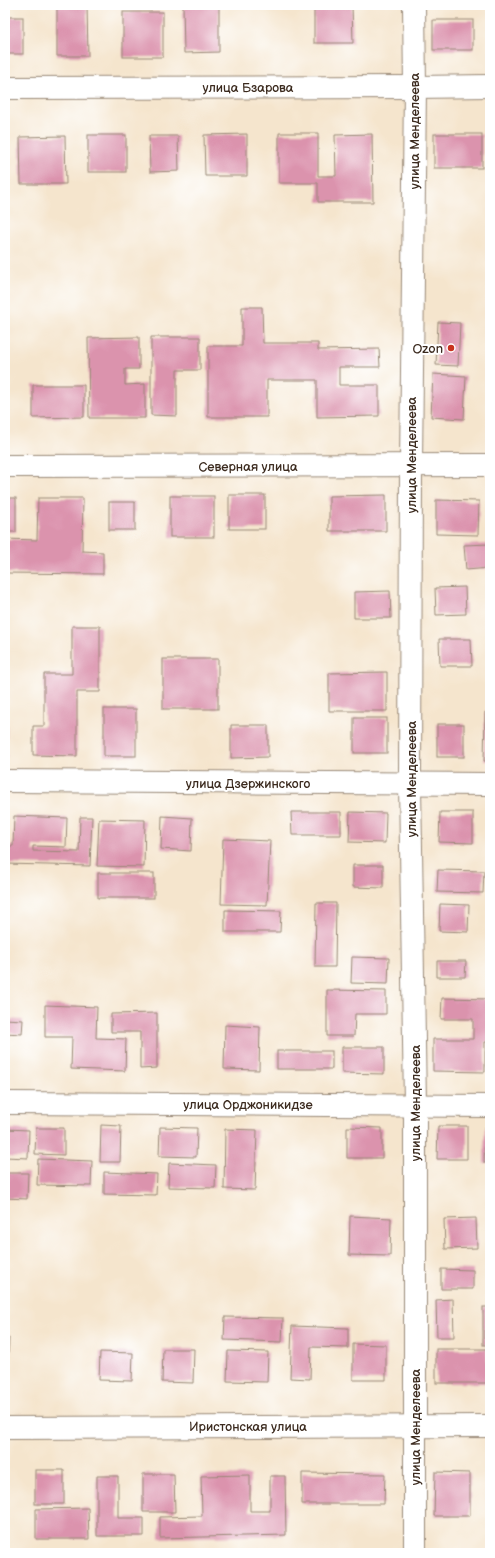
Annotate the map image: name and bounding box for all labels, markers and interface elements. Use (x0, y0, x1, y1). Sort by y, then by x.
street label: улица Менделеева (407, 72, 423, 189)
street label: улица Бзарова (202, 80, 294, 96)
place label: Ozon (413, 341, 443, 357)
marker: Ozon (446, 343, 456, 353)
street label: улица Менделеева (404, 396, 420, 513)
street label: Северная улица (198, 459, 298, 475)
street label: улица Менделеева (404, 720, 420, 837)
street label: улица Дзержинского (186, 776, 310, 792)
street label: улица Менделеева (408, 1044, 424, 1161)
street label: улица Орджоникидзе (183, 1097, 313, 1113)
street label: улица Менделеева (408, 1368, 424, 1485)
street label: Иристонская улица (189, 1419, 307, 1435)

